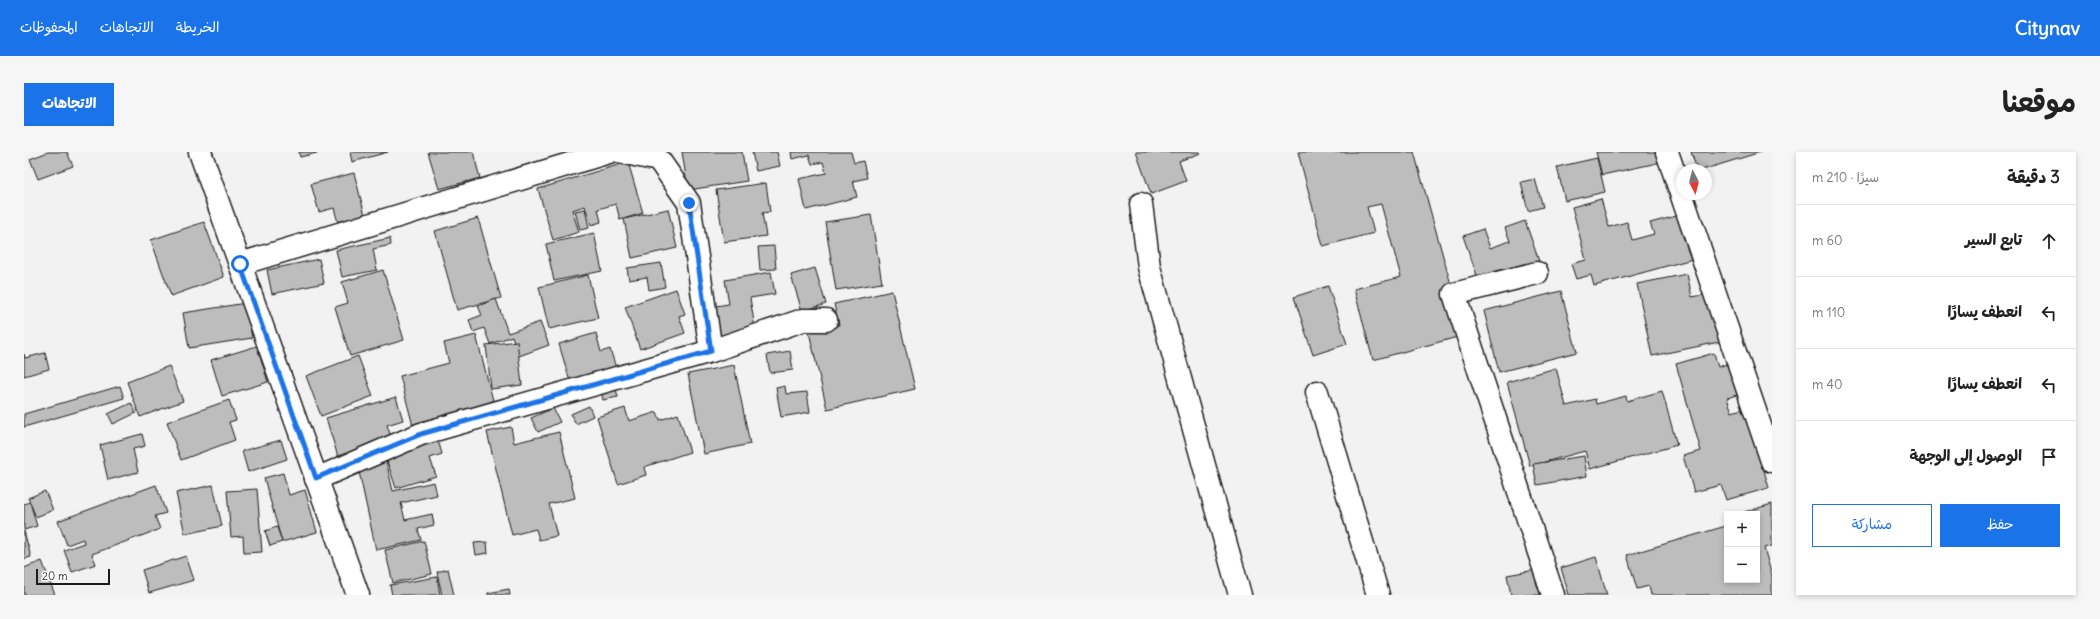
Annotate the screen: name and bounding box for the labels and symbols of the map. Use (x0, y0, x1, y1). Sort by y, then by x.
north arrow (1676, 164, 1712, 200)
route end (680, 194, 698, 212)
route start (231, 255, 249, 273)
scale bar (36, 567, 110, 586)

